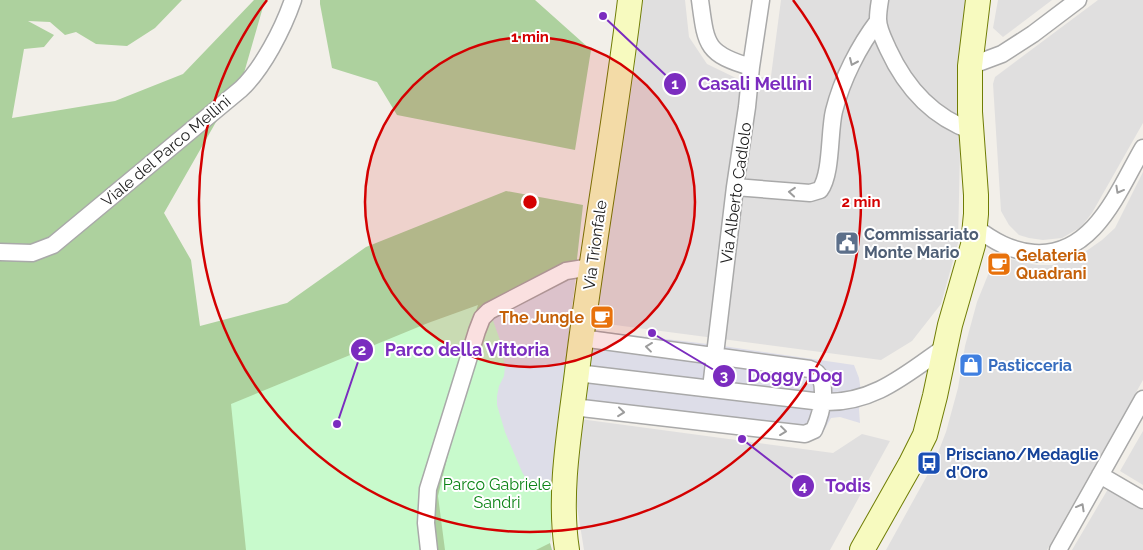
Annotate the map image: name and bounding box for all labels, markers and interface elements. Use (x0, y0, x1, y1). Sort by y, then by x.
text: 1 min (511, 28, 549, 46)
one-way arrow (849, 57, 860, 66)
callout: Casali Mellini (663, 67, 822, 100)
text: Casali Mellini (698, 73, 812, 94)
text: 1 (671, 75, 679, 93)
street label: Viale del Parco Mellini (98, 91, 234, 211)
street label: Via Alberto Cadlolo (717, 121, 755, 265)
one-way arrow (1115, 185, 1125, 194)
one-way arrow (787, 186, 795, 197)
centre of rings (521, 193, 539, 211)
text: 2 min (842, 193, 880, 211)
street label: Via Trionfale (579, 199, 611, 291)
place label: Commissariato Monte Mario (864, 225, 979, 262)
public building icon: Commissariato Monte Mario (834, 230, 860, 256)
place label: Gelateria Quadrani (1016, 246, 1087, 283)
cafe icon: Gelateria Quadrani (986, 251, 1012, 277)
cafe icon: The Jungle (589, 304, 615, 330)
place label: The Jungle (499, 308, 584, 327)
callout: Parco della Vittoria (349, 333, 559, 366)
text: Parco della Vittoria (385, 339, 549, 360)
text: 2 (358, 341, 366, 359)
one-way arrow (645, 343, 654, 353)
shop icon: Pasticceria (958, 352, 984, 378)
place label: Pasticceria (988, 356, 1072, 375)
callout: Doggy Dog (712, 359, 853, 392)
text: Doggy Dog (747, 365, 843, 386)
text: 3 (720, 367, 728, 385)
one-way arrow (618, 406, 626, 417)
one-way arrow (779, 425, 787, 436)
place label: Prisciano/Medaglie d'Oro (946, 445, 1099, 482)
bus stop icon: Prisciano/Medaglie d'Oro (916, 450, 942, 476)
callout: Todis (791, 469, 881, 502)
park label: Parco Gabriele Sandri (443, 475, 551, 512)
text: Todis (825, 475, 871, 496)
text: 4 (799, 477, 808, 495)
one-way arrow (1075, 504, 1085, 513)

